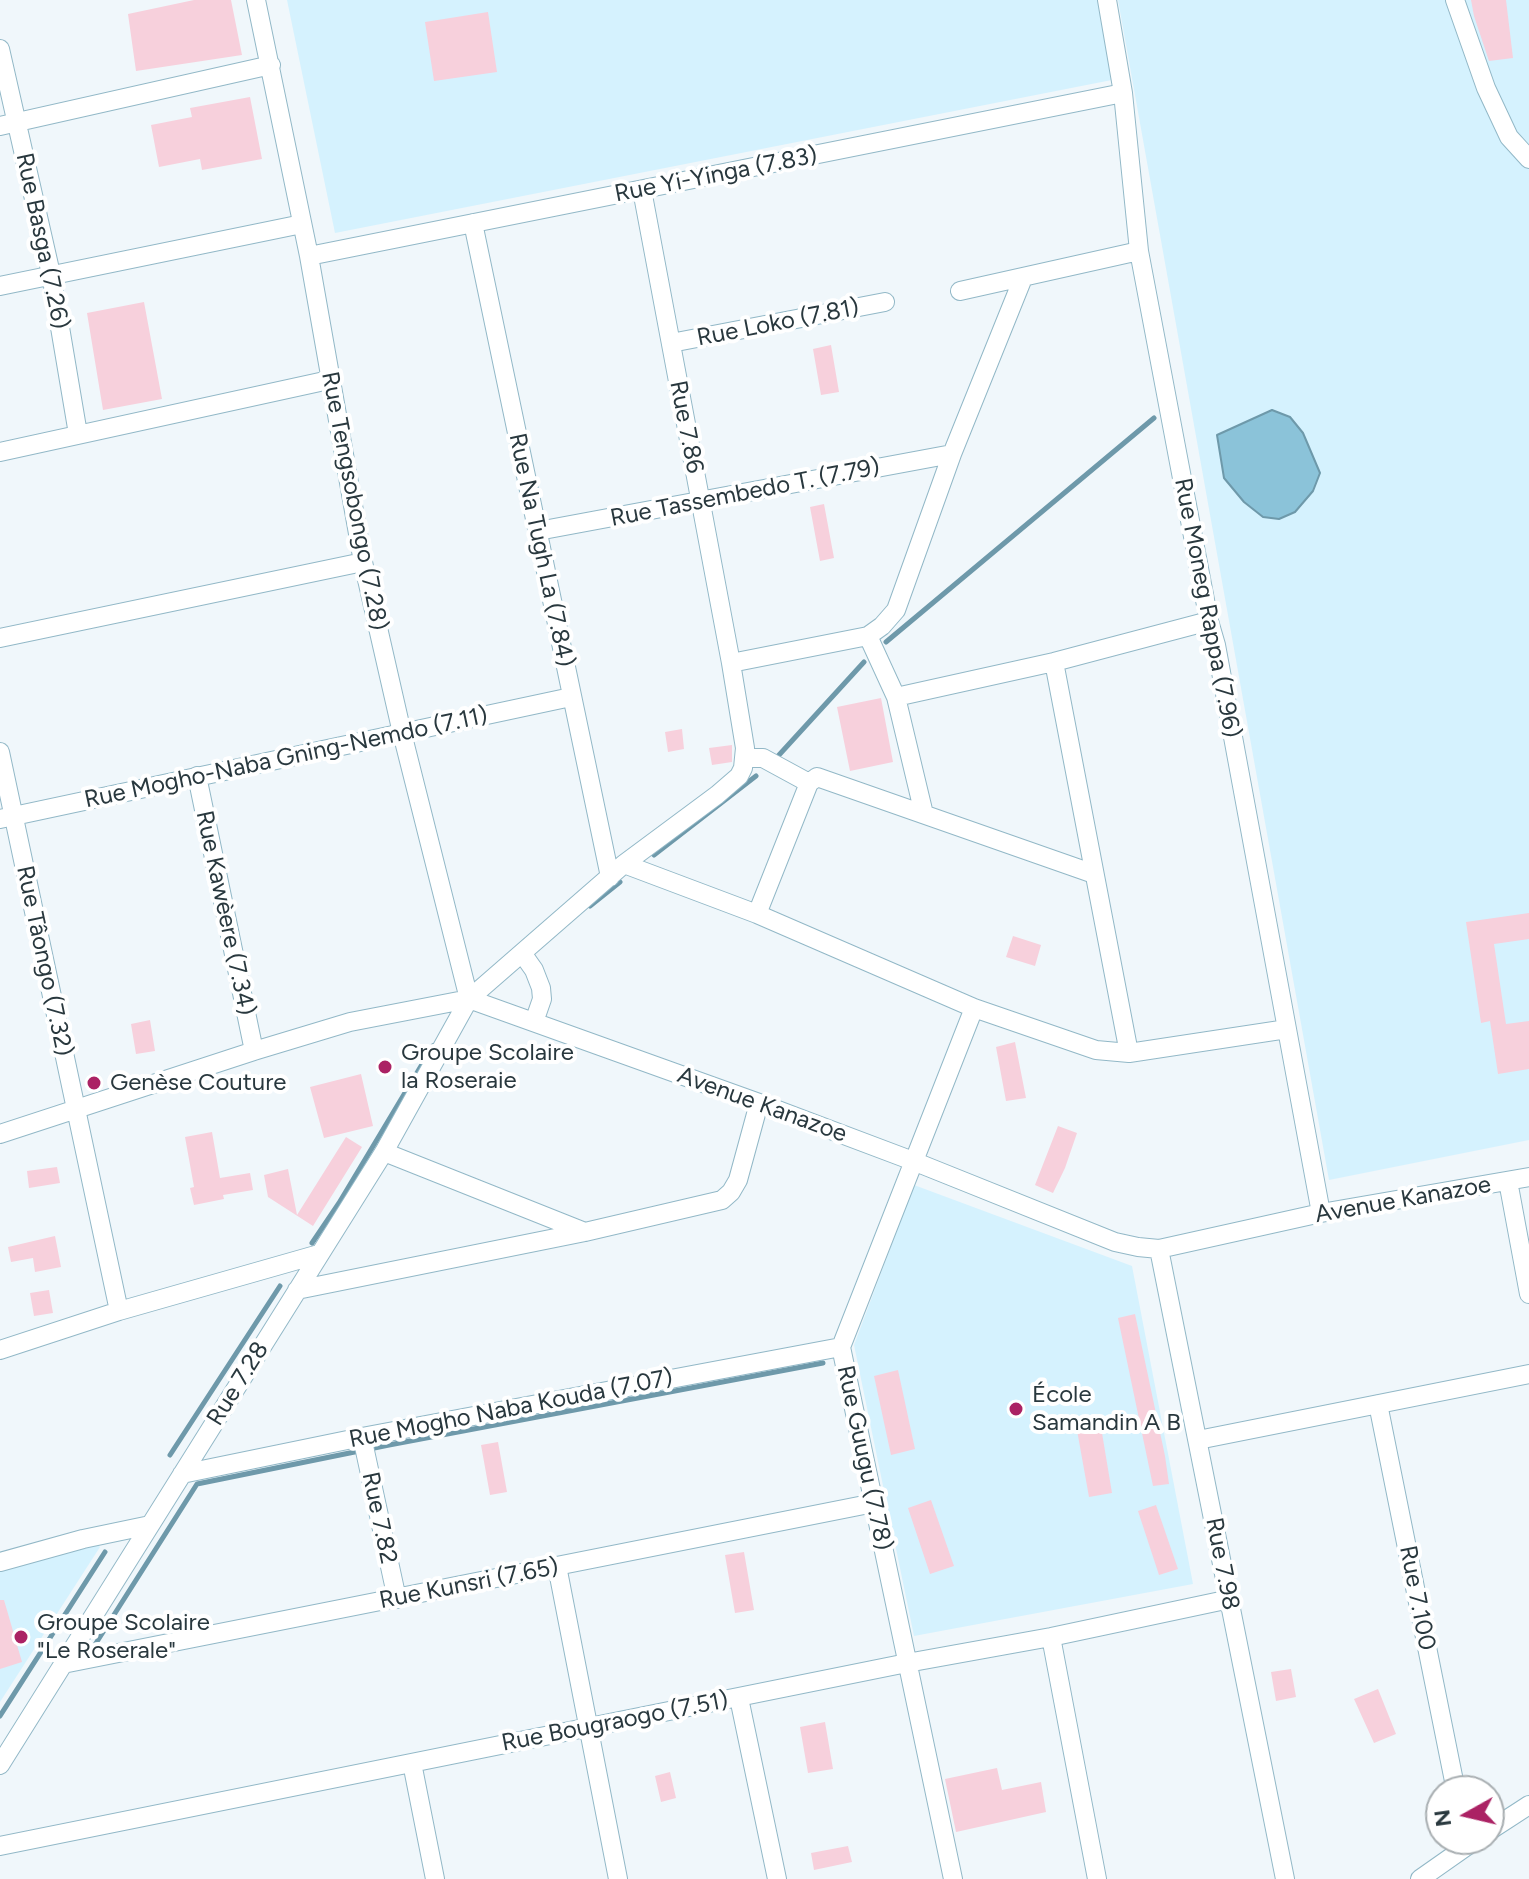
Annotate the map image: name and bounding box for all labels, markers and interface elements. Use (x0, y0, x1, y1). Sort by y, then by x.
street label: Rue Yi-Yinga (7.83) (612, 141, 820, 209)
street label: Rue Basga (7.26) (9, 150, 75, 332)
street label: Rue Loko (7.81) (695, 293, 861, 353)
street label: Rue Tengsobongo (7.28) (315, 369, 393, 633)
street label: Rue 7.86 (663, 378, 709, 476)
street label: Rue Na Tugh La (7.84) (502, 431, 580, 669)
street label: Rue Tassembedo T. (7.79) (608, 453, 882, 533)
street label: Rue Moneg Rappa (7.96) (1168, 476, 1246, 740)
street label: Rue Mogho-Naba Gning-Nemdo (7.11) (82, 701, 490, 815)
street label: Rue Kawèere (7.34) (189, 808, 261, 1018)
street label: Rue Tâongo (7.32) (10, 863, 78, 1059)
place label: Groupe Scolaire la Roseraie (401, 1039, 574, 1095)
marker: Groupe Scolaire la Roseraie (376, 1058, 394, 1076)
street label: Avenue Kanazoe (673, 1061, 851, 1149)
place label: Genèse Couture (110, 1069, 286, 1097)
marker: Genèse Couture (85, 1074, 103, 1092)
street label: Avenue Kanazoe (1313, 1170, 1493, 1230)
street label: Rue 7.28 (201, 1337, 275, 1431)
street label: Rue Mogho Naba Kouda (7.07) (347, 1363, 675, 1455)
street label: Rue Guugu (7.78) (830, 1363, 898, 1553)
place label: École Samandin A B (1032, 1381, 1181, 1437)
marker: École Samandin A B (1007, 1400, 1025, 1418)
street label: Rue 7.82 (355, 1469, 403, 1567)
street label: Rue 7.98 (1199, 1515, 1245, 1613)
street label: Rue 7.100 (1393, 1543, 1441, 1653)
street label: Rue Kunsri (7.65) (377, 1553, 561, 1615)
place label: Groupe Scolaire "Le Roserale" (37, 1609, 210, 1665)
marker: Groupe Scolaire "Le Roserale" (12, 1628, 30, 1646)
street label: Rue Bougraogo (7.51) (499, 1686, 731, 1758)
north arrow (1425, 1775, 1505, 1855)
text: N (1428, 1808, 1457, 1828)

